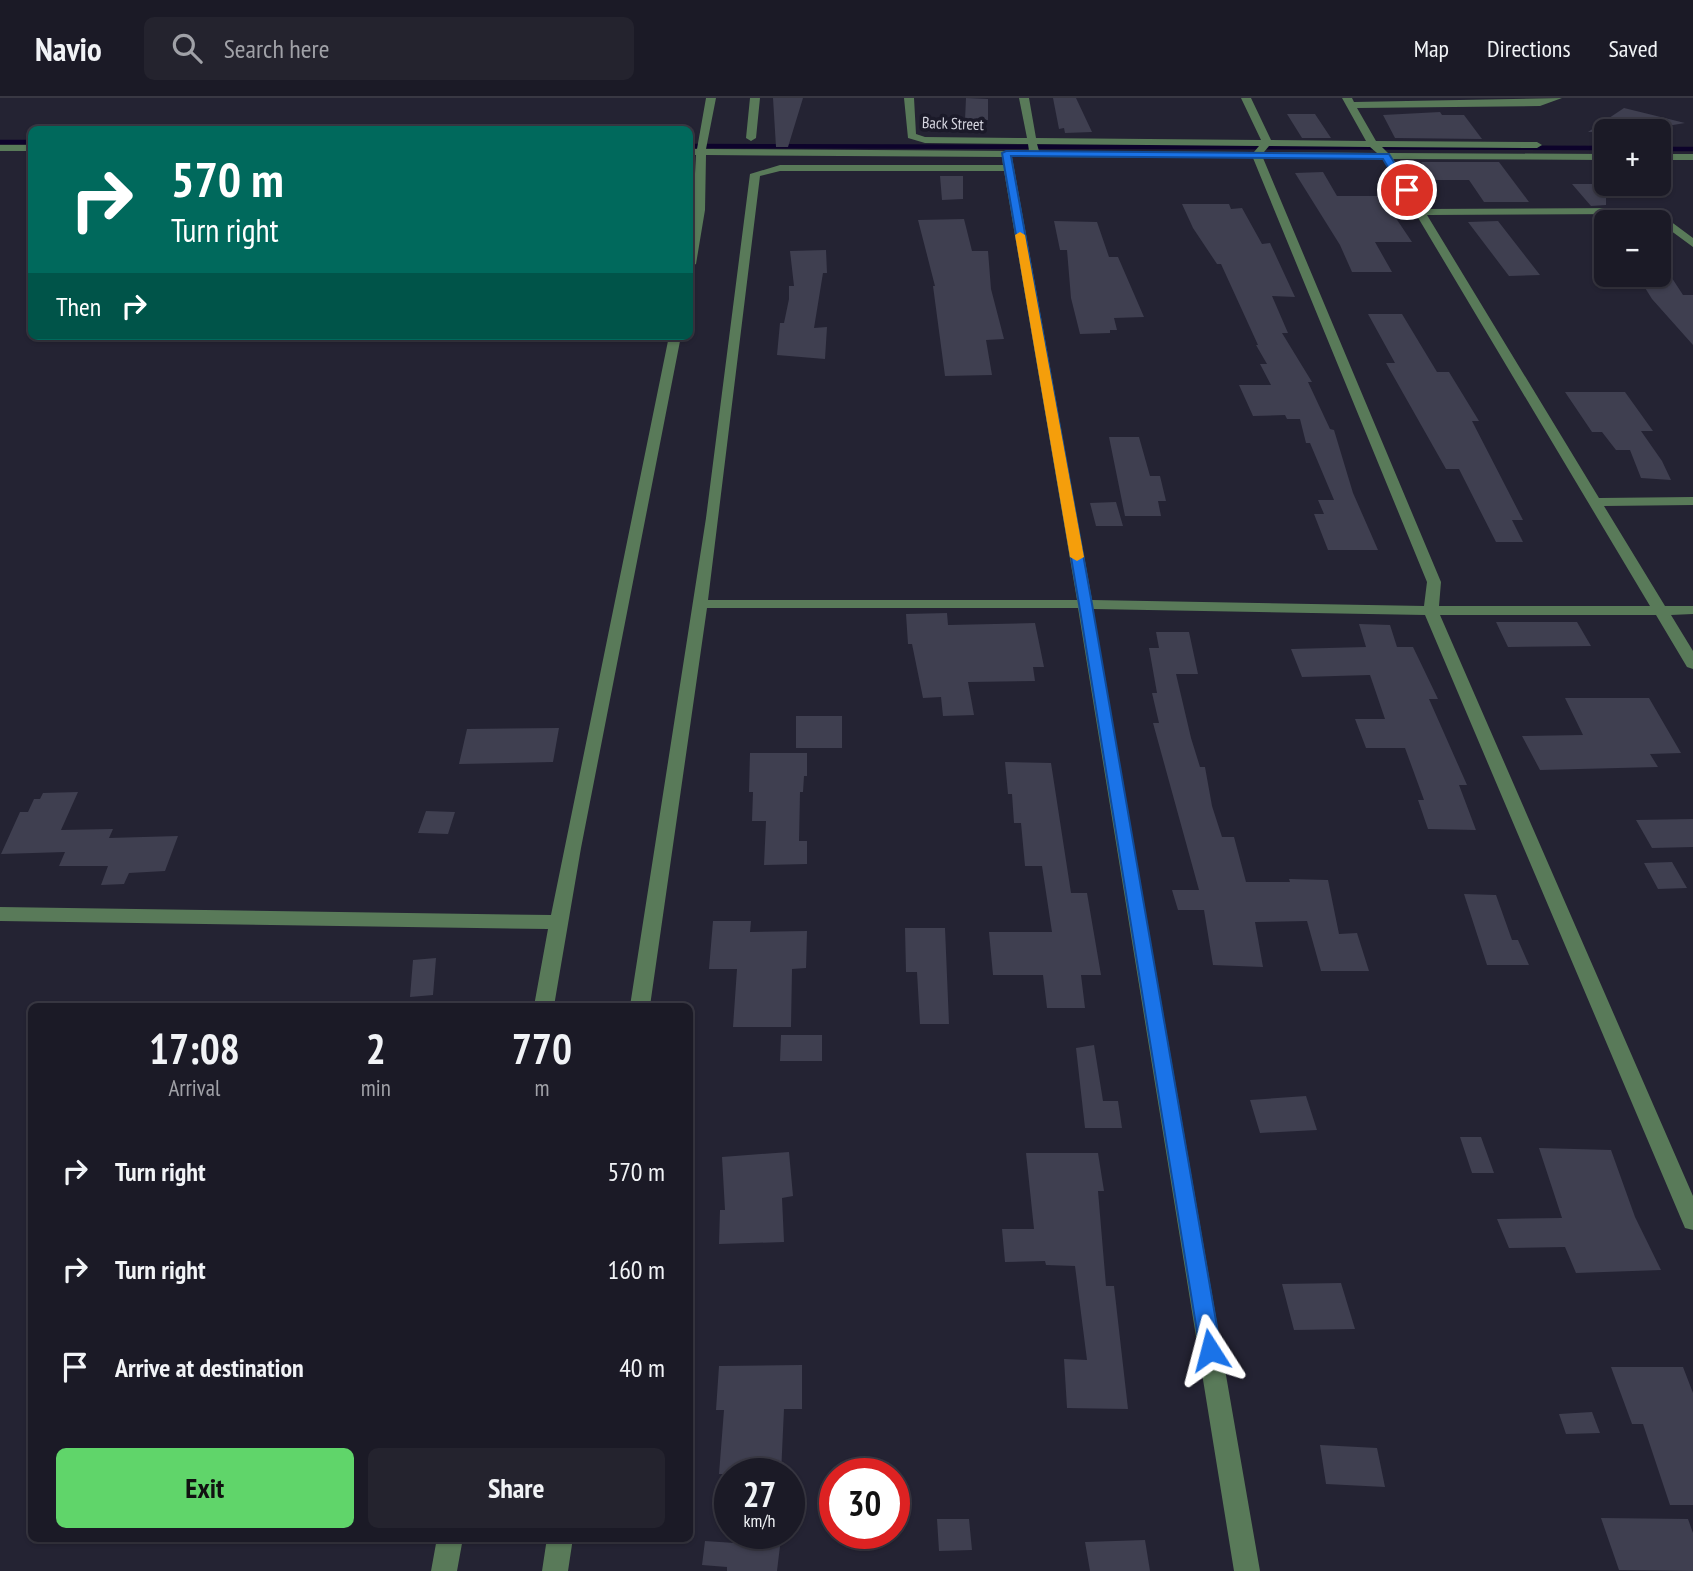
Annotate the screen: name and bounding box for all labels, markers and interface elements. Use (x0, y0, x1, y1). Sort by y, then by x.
search box (144, 17, 634, 80)
text: Navio (35, 27, 102, 70)
icon: search (168, 29, 206, 67)
text: Search here (224, 32, 329, 65)
text: Map (1414, 33, 1449, 64)
text: Directions (1487, 33, 1571, 64)
text: Saved (1609, 33, 1658, 64)
street label: Back Street (922, 112, 985, 134)
map controls (1594, 119, 1671, 287)
button: + (1594, 119, 1671, 196)
text: 570 m (171, 147, 284, 211)
icon: right (56, 154, 147, 245)
pin (1377, 160, 1437, 220)
icon: arrive (1388, 171, 1426, 209)
text: Turn right (171, 209, 279, 251)
button: − (1594, 210, 1671, 287)
icon: right (115, 287, 153, 325)
text: Then (56, 290, 101, 323)
text: 17:08 (149, 1021, 240, 1076)
text: 2 (366, 1021, 386, 1076)
text: 770 (512, 1021, 572, 1076)
text: Arrival (168, 1073, 220, 1102)
text: min (361, 1073, 391, 1102)
text: m (534, 1073, 549, 1102)
icon: right (56, 1152, 94, 1190)
text: Turn right (115, 1155, 206, 1188)
text: 570 m (607, 1155, 665, 1188)
icon: right (56, 1250, 94, 1288)
text: Turn right (115, 1253, 206, 1286)
text: 160 m (607, 1253, 665, 1286)
position arrow (1173, 1313, 1247, 1387)
icon: arrive (56, 1348, 94, 1386)
text: Arrive at destination (115, 1351, 304, 1384)
text: 40 m (619, 1351, 665, 1384)
button: Exit (56, 1448, 354, 1528)
button: Share (368, 1448, 665, 1528)
speed limit sign: 30 (819, 1458, 910, 1549)
text: 27 (743, 1471, 776, 1517)
text: km/h (744, 1509, 775, 1532)

